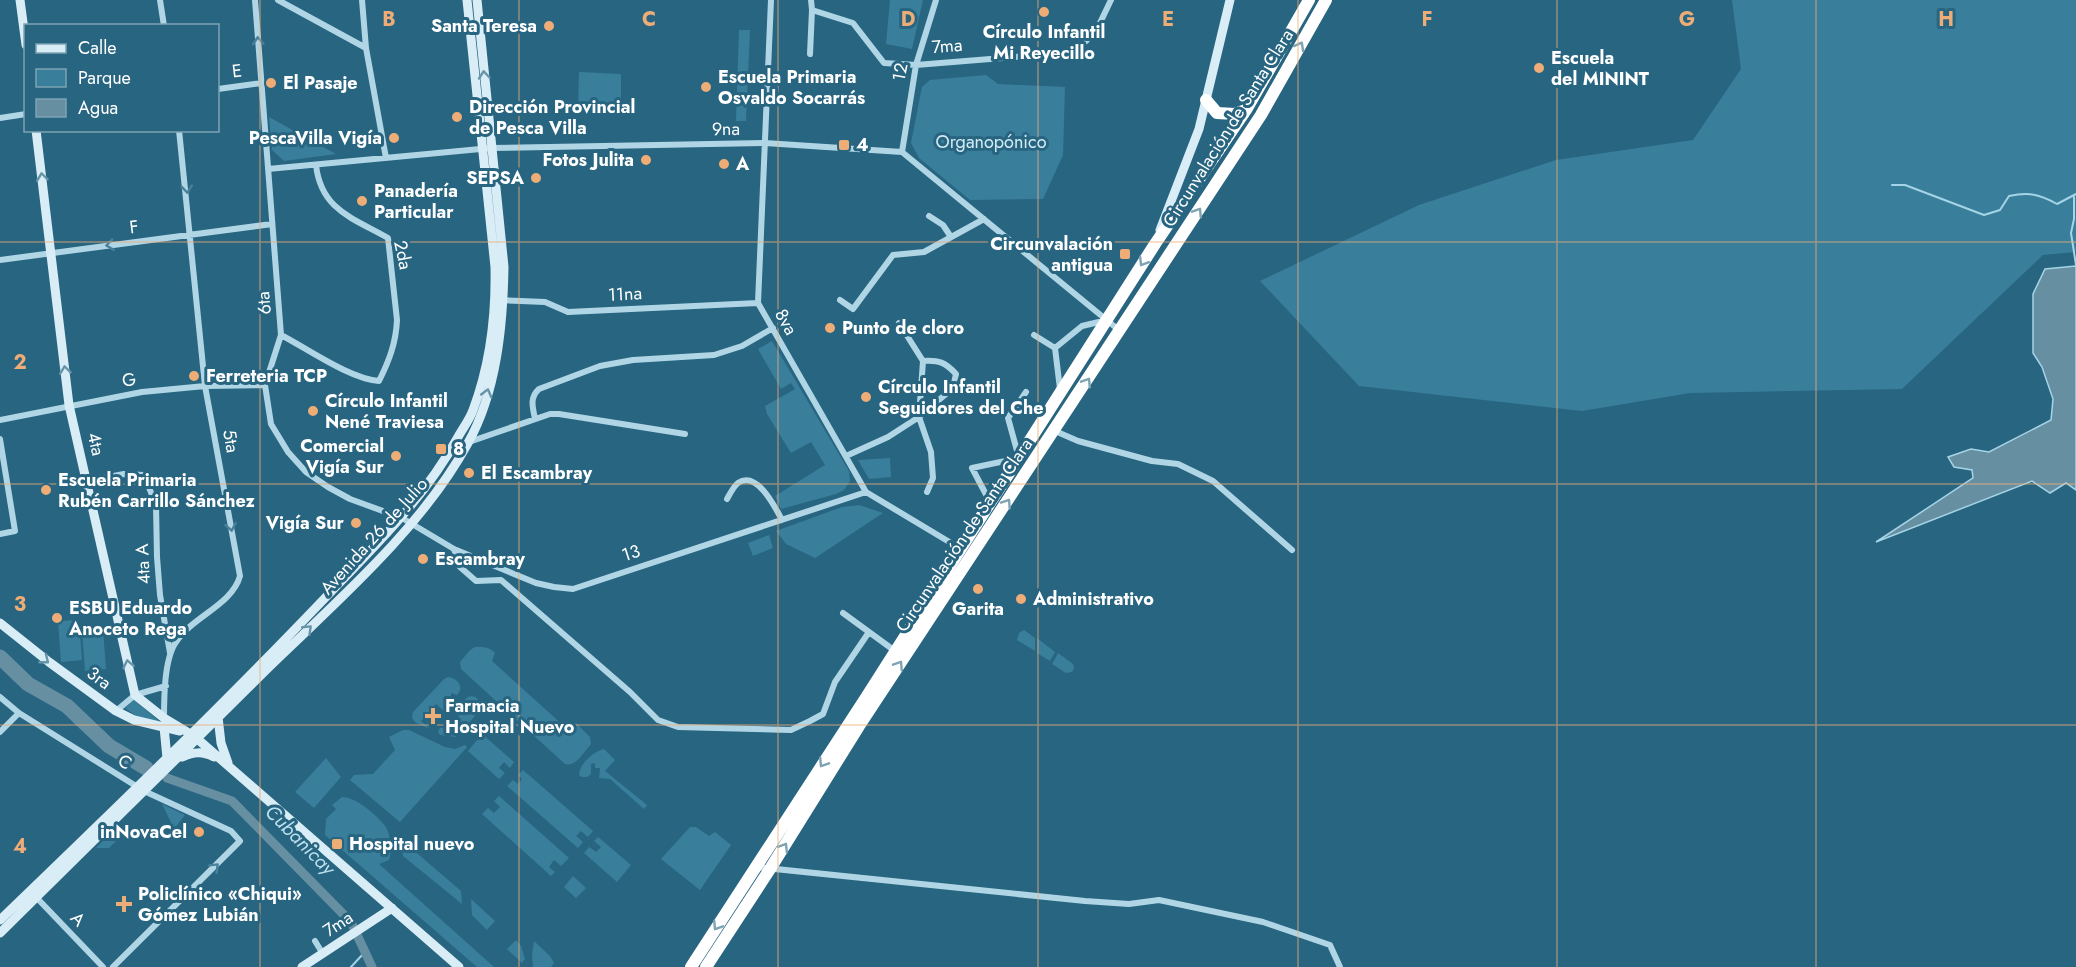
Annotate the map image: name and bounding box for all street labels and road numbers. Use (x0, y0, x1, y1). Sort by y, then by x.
street label: Circunvalación de Santa Clara (1156, 24, 1300, 232)
street label: 7ma (930, 32, 964, 60)
street label: E (230, 57, 244, 85)
street label: 12 (885, 61, 915, 83)
street label: 9na (712, 116, 740, 142)
street label: F (128, 214, 140, 240)
street label: 2da (387, 238, 419, 272)
street label: 11na (607, 280, 643, 308)
street label: 6ta (250, 290, 278, 316)
street label: 8va (768, 304, 804, 340)
street label: G (120, 366, 138, 394)
street label: 5ta (216, 427, 246, 455)
street label: 4ta (81, 430, 111, 458)
street label: Circunvalación de Santa Clara (889, 433, 1039, 637)
street label: Avenida 26 de Julio (314, 472, 434, 600)
street label: 13 (618, 538, 644, 568)
street label: 4ta A (129, 543, 157, 585)
street label: 3ra (81, 660, 117, 696)
street label: C (113, 748, 137, 776)
street label: 7ma (318, 905, 358, 943)
street label: A (65, 906, 92, 932)

